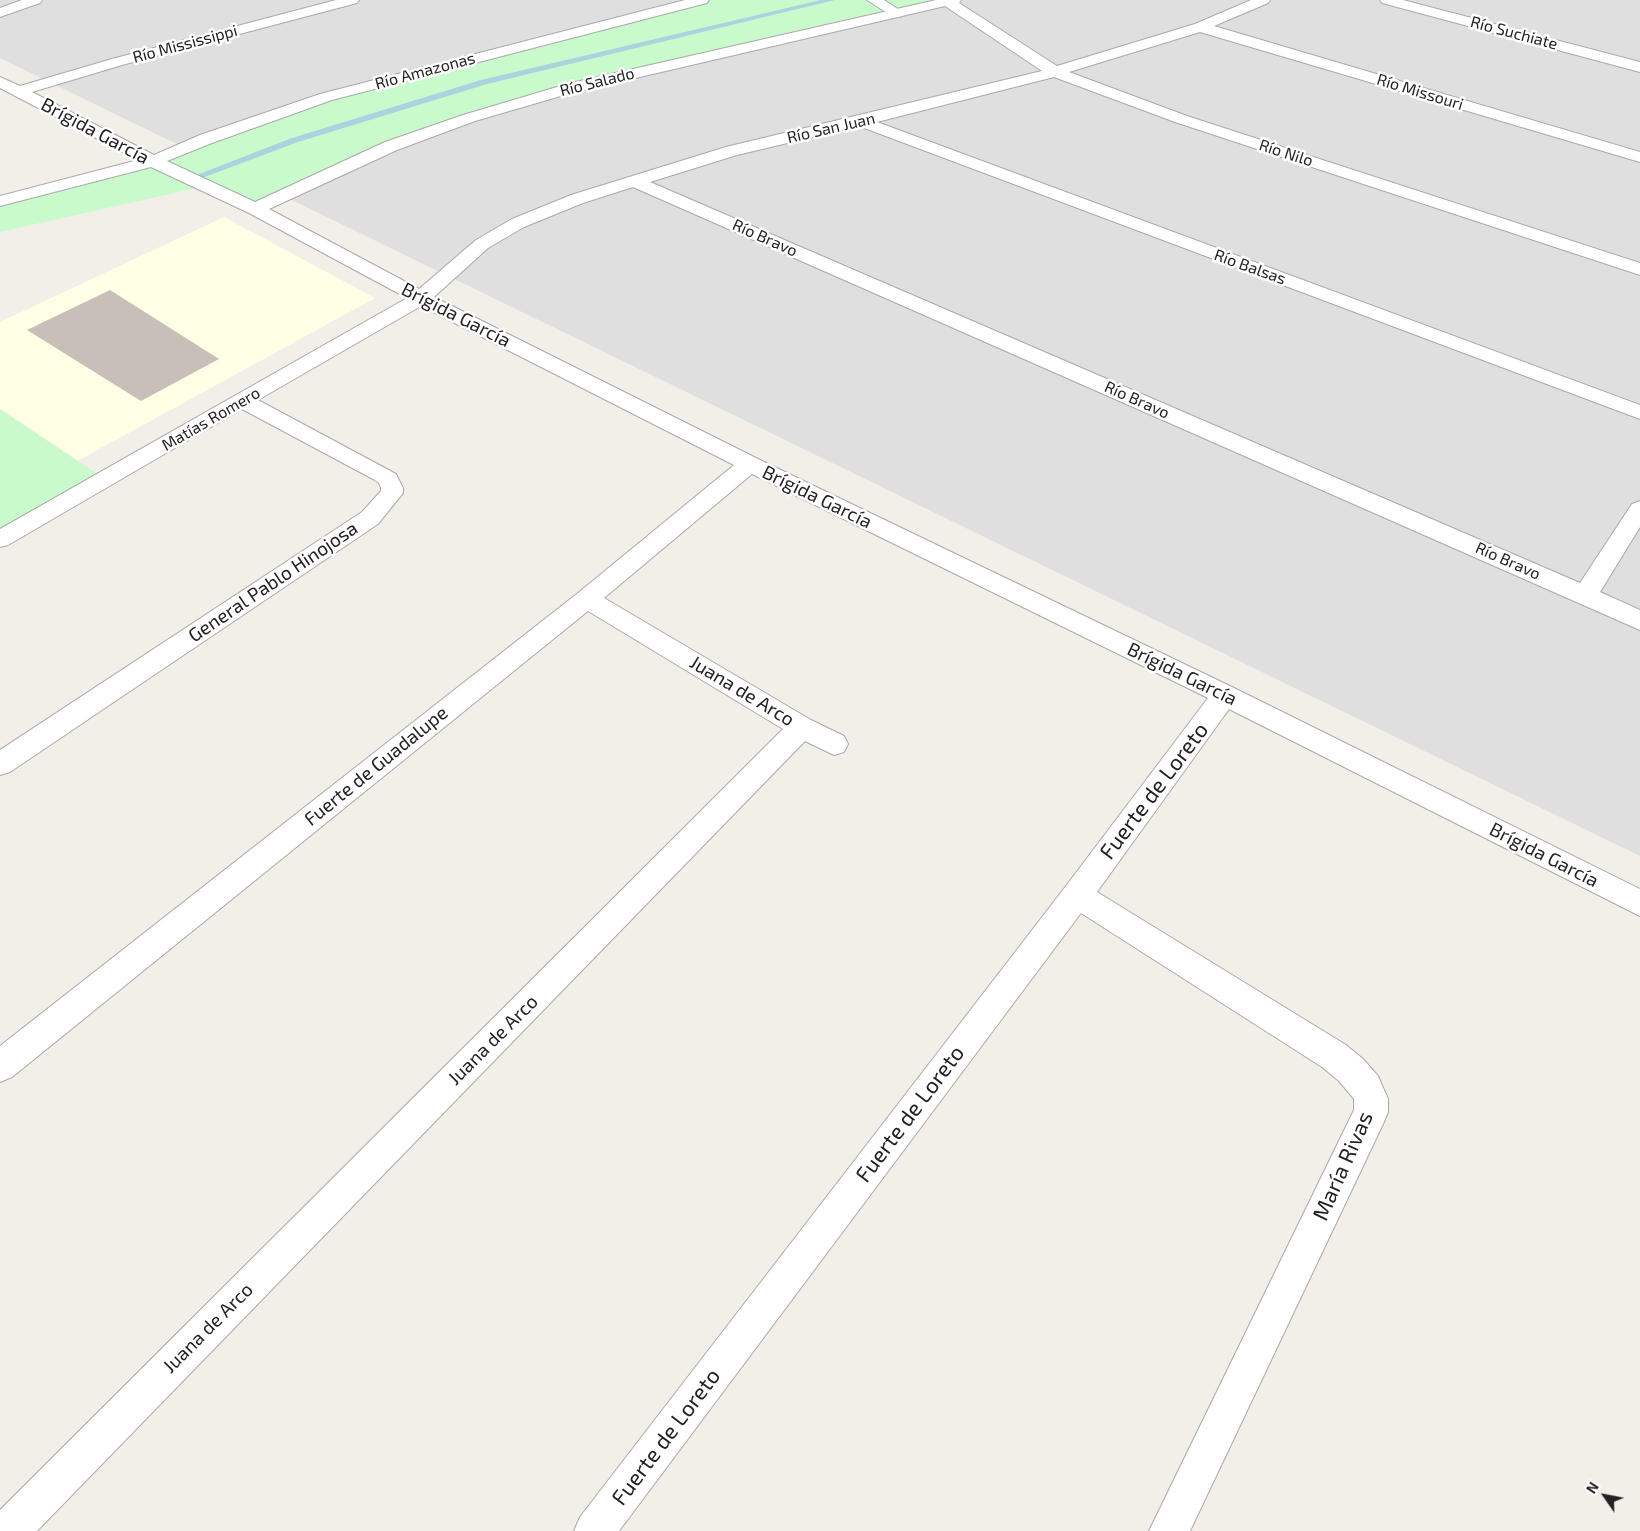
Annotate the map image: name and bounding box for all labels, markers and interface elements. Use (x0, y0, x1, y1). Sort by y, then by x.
street label: Río Suchiate (1468, 12, 1560, 54)
street label: Río Mississippi (131, 21, 239, 67)
street label: Río Amazonas (373, 48, 477, 94)
street label: Río Salado (558, 63, 636, 101)
street label: Río Missouri (1374, 70, 1466, 114)
street label: Brígida García (37, 93, 153, 169)
street label: Río San Juan (785, 109, 877, 147)
street label: Río Nilo (1257, 135, 1315, 171)
street label: Río Bravo (730, 215, 800, 261)
street label: Río Balsas (1211, 245, 1289, 289)
street label: Brígida García (398, 278, 514, 352)
street label: Río Bravo (1102, 377, 1172, 423)
street label: Matías Romero (158, 383, 264, 455)
street label: Brígida García (758, 461, 876, 533)
street label: General Pablo Hinojosa (184, 517, 362, 647)
street label: Río Bravo (1473, 538, 1543, 584)
street label: Brígida García (1123, 638, 1241, 710)
street label: Juana de Arco (686, 651, 798, 731)
street label: Fuerte de Guadalupe (300, 701, 452, 831)
street label: Fuerte de Loreto (1094, 718, 1214, 864)
street label: Brígida García (1486, 818, 1602, 892)
street label: Juana de Arco (443, 990, 543, 1090)
street label: Fuerte de Loreto (850, 1041, 970, 1187)
street label: María Rivas (1307, 1107, 1379, 1225)
street label: Juana de Arco (158, 1278, 258, 1378)
street label: Fuerte de Loreto (606, 1364, 726, 1510)
north arrow (1580, 1471, 1630, 1521)
text: N (1582, 1479, 1602, 1496)

